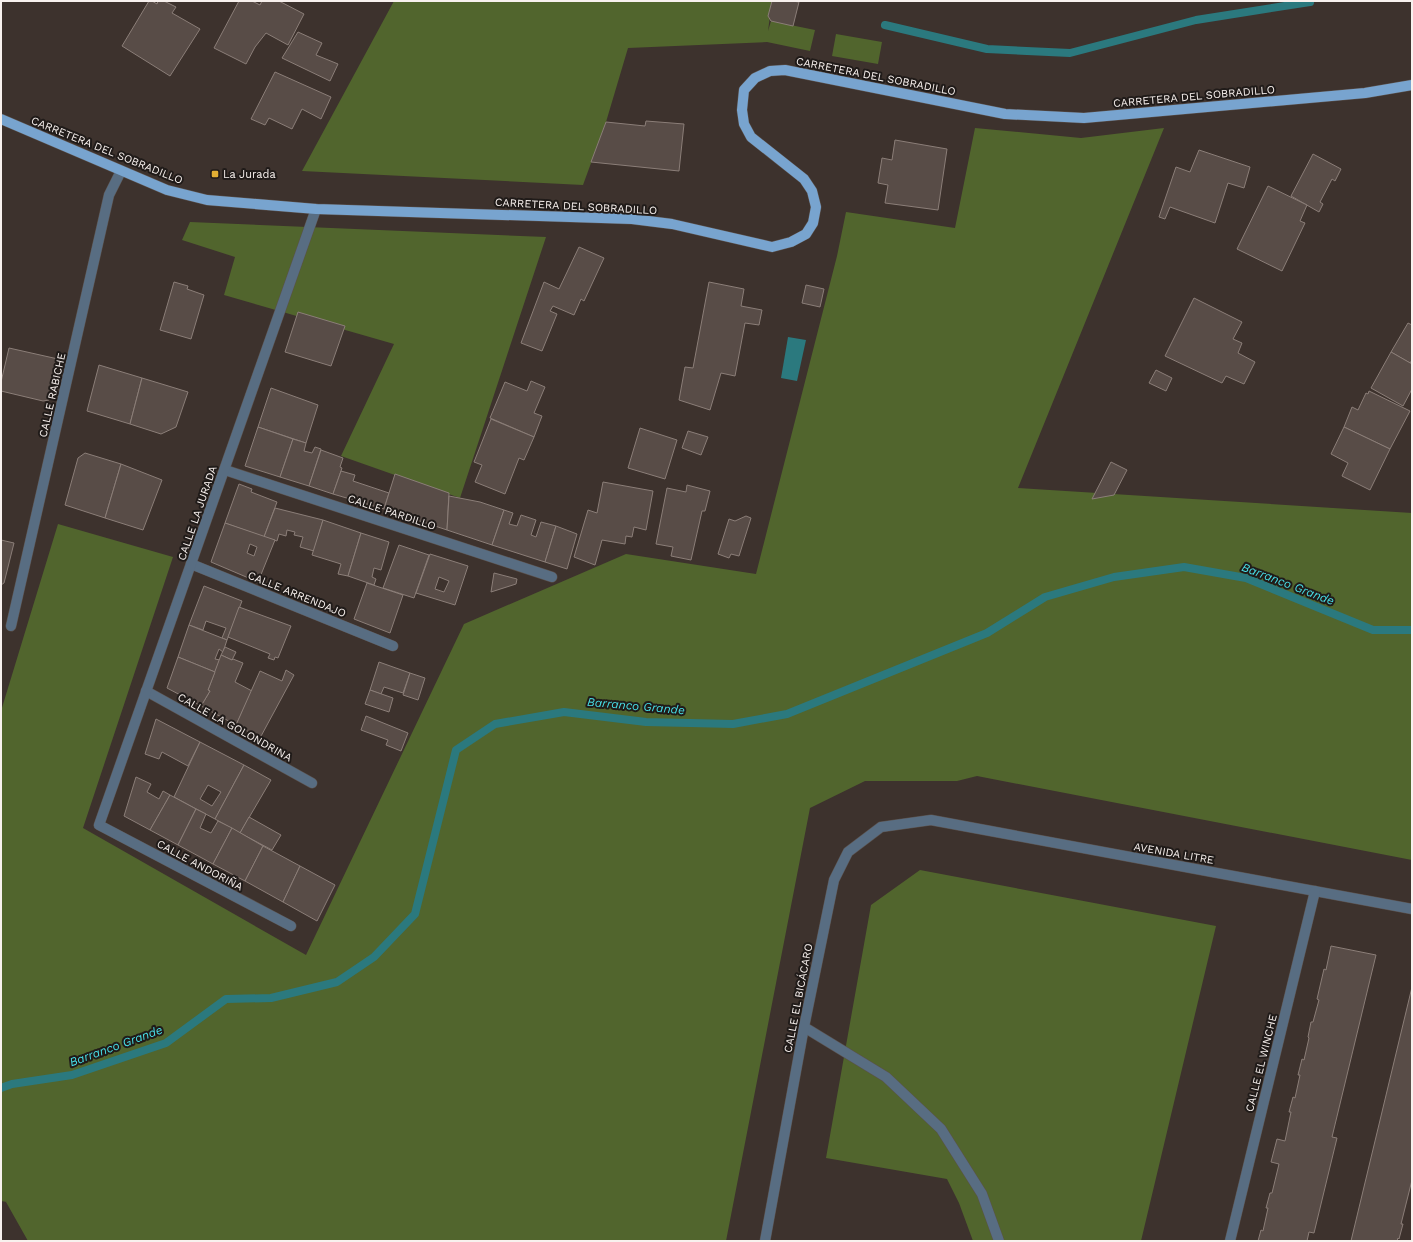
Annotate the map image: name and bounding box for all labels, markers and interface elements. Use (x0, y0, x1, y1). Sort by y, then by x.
street label: CARRETERA DEL SOBRADILLO (795, 55, 957, 98)
street label: CARRETERA DEL SOBRADILLO (1113, 83, 1275, 110)
street label: CARRETERA DEL SOBRADILLO (29, 114, 185, 187)
place label: La Jurada (223, 168, 276, 181)
marker: La Jurada (210, 169, 220, 179)
street label: CARRETERA DEL SOBRADILLO (495, 196, 657, 217)
street label: CALLE RABICHE (36, 352, 69, 439)
street label: CALLE LA JURADA (175, 464, 220, 562)
street label: CALLE PARDILLO (346, 492, 438, 533)
water label: Barranco Grande (1240, 560, 1336, 608)
street label: CALLE ARRENDAJO (246, 569, 348, 620)
street label: CALLE LA GOLONDRINA (175, 691, 294, 764)
water label: Barranco Grande (587, 695, 686, 717)
street label: CALLE ANDORIÑA (154, 837, 245, 894)
street label: AVENIDA LITRE (1133, 840, 1215, 867)
street label: CALLE EL BICÁCARO (781, 942, 815, 1054)
street label: CALLE EL WINCHE (1243, 1013, 1280, 1113)
water label: Barranco Grande (68, 1023, 165, 1069)

